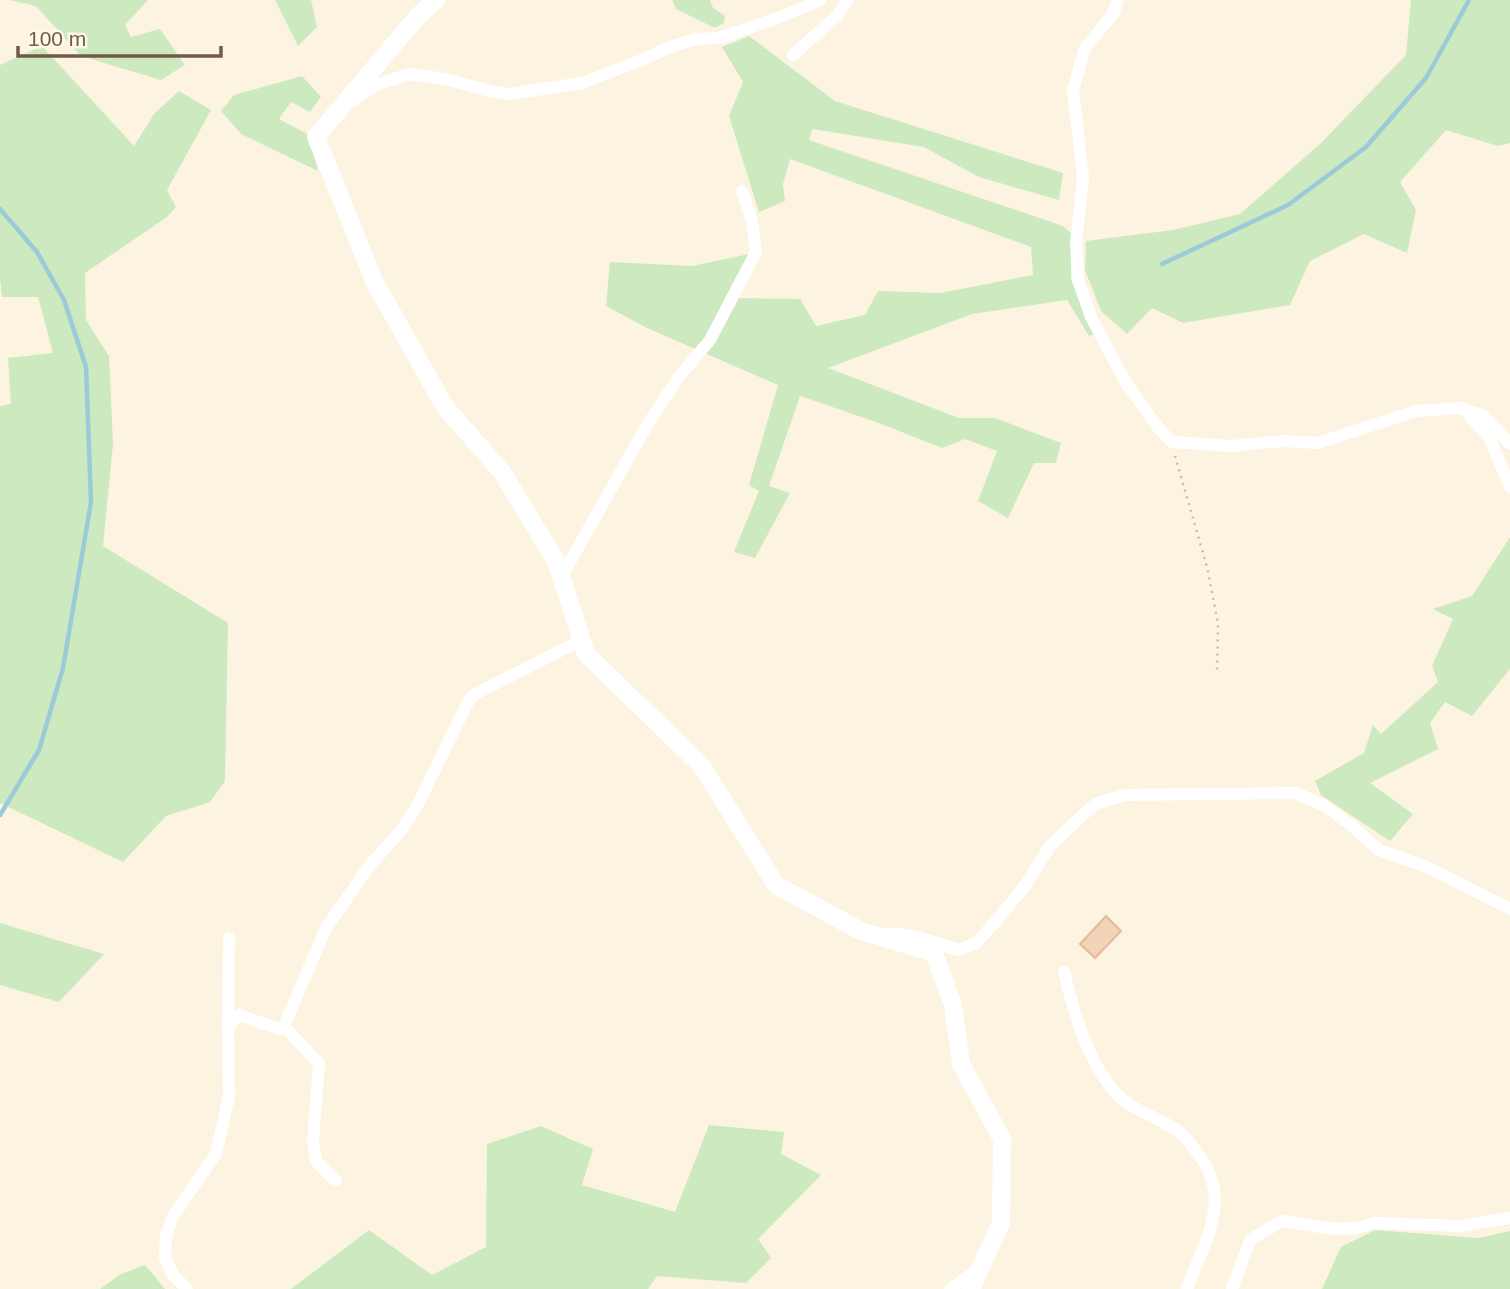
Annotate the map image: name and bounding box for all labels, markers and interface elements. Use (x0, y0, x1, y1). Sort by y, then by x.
scale bar (18, 14, 220, 58)
text: 100 m (28, 27, 86, 50)

